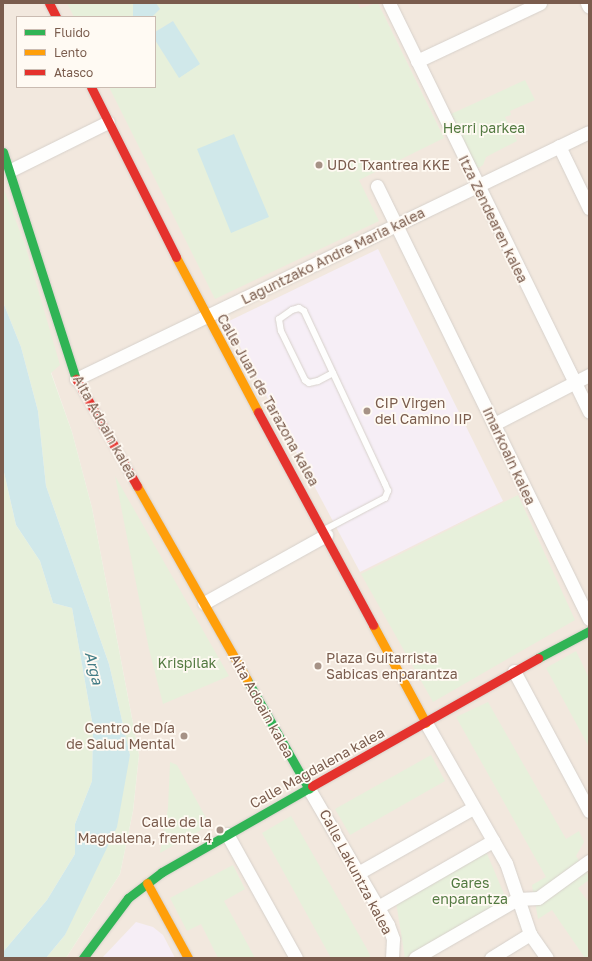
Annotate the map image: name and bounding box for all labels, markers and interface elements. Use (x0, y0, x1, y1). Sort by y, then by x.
legend (16, 16, 156, 88)
text: Fluido (54, 25, 90, 40)
text: Lento (54, 45, 87, 60)
text: Atasco (54, 65, 93, 80)
park label: Herri parkea (443, 120, 525, 136)
street label: Itza Zendearen kalea (455, 152, 531, 286)
place label: UDC Txantrea KKE (327, 157, 450, 173)
marker: UDC Txantrea KKE (314, 160, 324, 170)
street label: Laguntzako Andre Maria kalea (238, 204, 428, 308)
street label: Calle Juan de Tarazona kalea (213, 311, 323, 489)
street label: Aita Adoain kalea (69, 372, 141, 482)
place label: CIP Virgen del Camino IIP (375, 395, 472, 428)
street label: Imarkoain kalea (479, 404, 539, 508)
marker: CIP Virgen del Camino IIP (362, 406, 372, 416)
water label: Arga (81, 650, 107, 686)
place label: Plaza Guitarrista Sabicas enparantza (326, 650, 458, 682)
street label: Aita Adoain kalea (226, 651, 298, 761)
park label: Krispilak (158, 655, 216, 671)
marker: Plaza Guitarrista Sabicas enparantza (313, 661, 323, 671)
place label: Centro de Día de Salud Mental (66, 720, 175, 752)
street label: Calle Magdalena kalea (247, 724, 387, 812)
marker: Centro de Día de Salud Mental (178, 730, 190, 742)
street label: Calle Lakuntza kalea (316, 807, 396, 937)
place label: Calle de la Magdalena, frente 4 (77, 814, 212, 846)
marker: Calle de la Magdalena, frente 4 (215, 825, 225, 835)
park label: Gares enparantza (432, 875, 508, 908)

